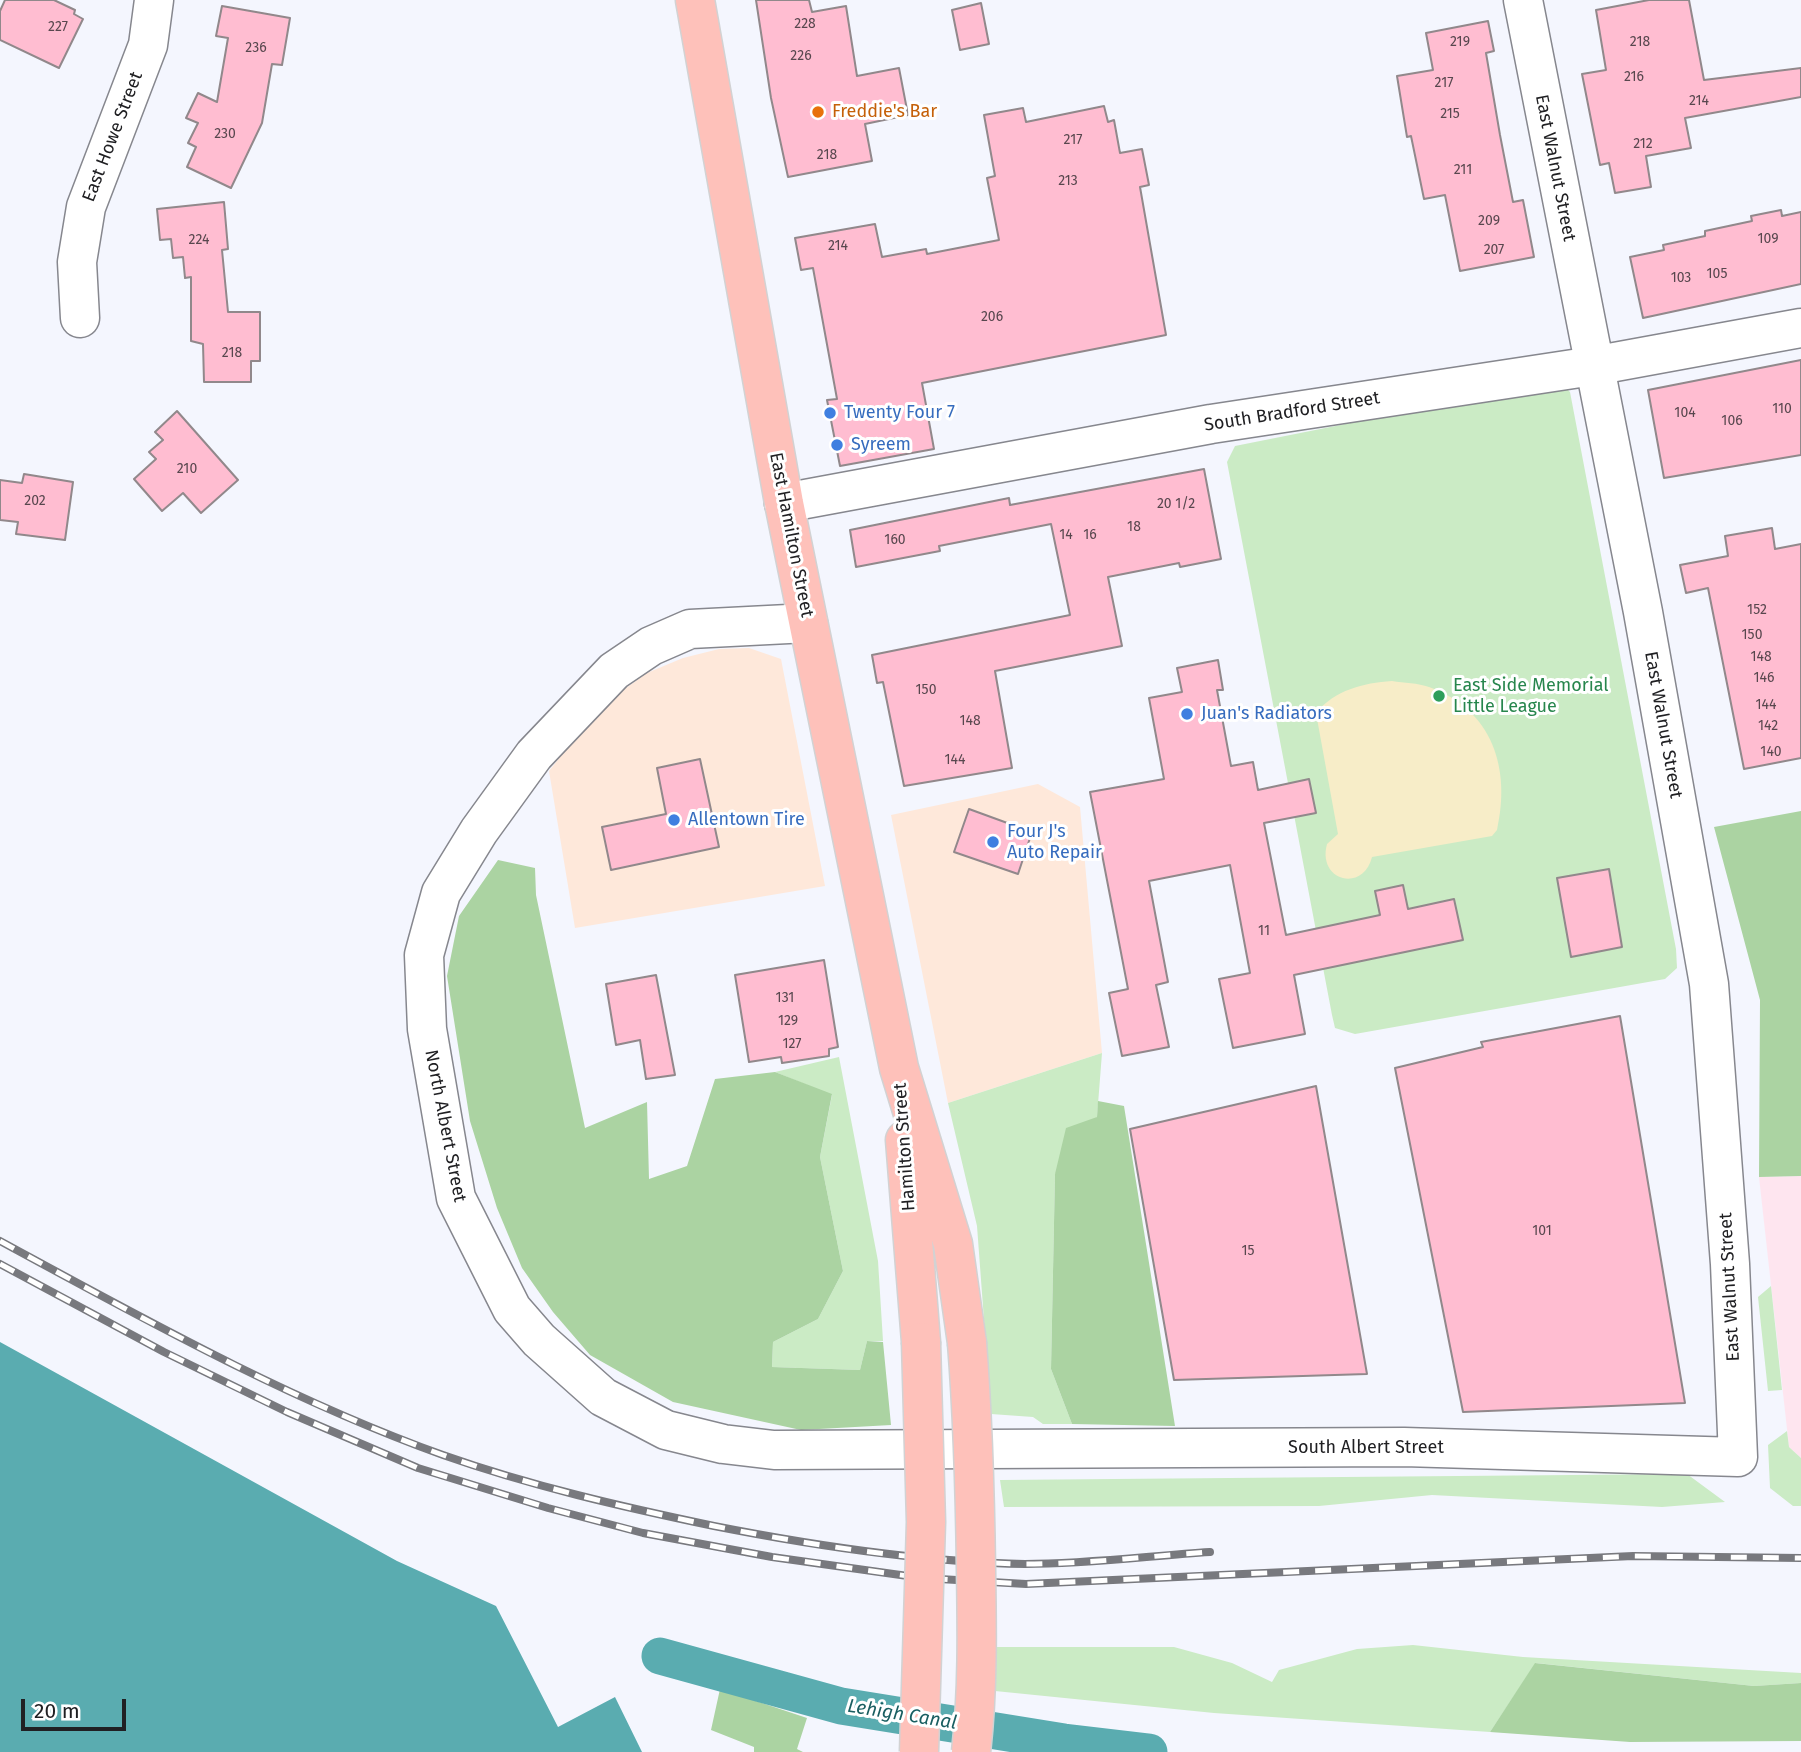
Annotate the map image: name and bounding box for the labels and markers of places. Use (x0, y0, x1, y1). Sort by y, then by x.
place label: Freddie's Bar (832, 101, 937, 123)
marker: Freddie's Bar (810, 104, 826, 120)
place label: Twenty Four 7 (844, 402, 955, 424)
marker: Twenty Four 7 (822, 405, 838, 421)
place label: Syreem (851, 434, 911, 456)
marker: Syreem (829, 437, 845, 453)
place label: East Side Memorial Little League (1453, 675, 1609, 718)
marker: East Side Memorial Little League (1431, 688, 1447, 704)
place label: Juan's Radiators (1201, 703, 1332, 725)
marker: Juan's Radiators (1179, 706, 1195, 722)
place label: Allentown Tire (688, 809, 805, 831)
marker: Allentown Tire (666, 812, 682, 828)
place label: Four J's Auto Repair (1007, 821, 1102, 864)
marker: Four J's Auto Repair (985, 834, 1001, 850)

